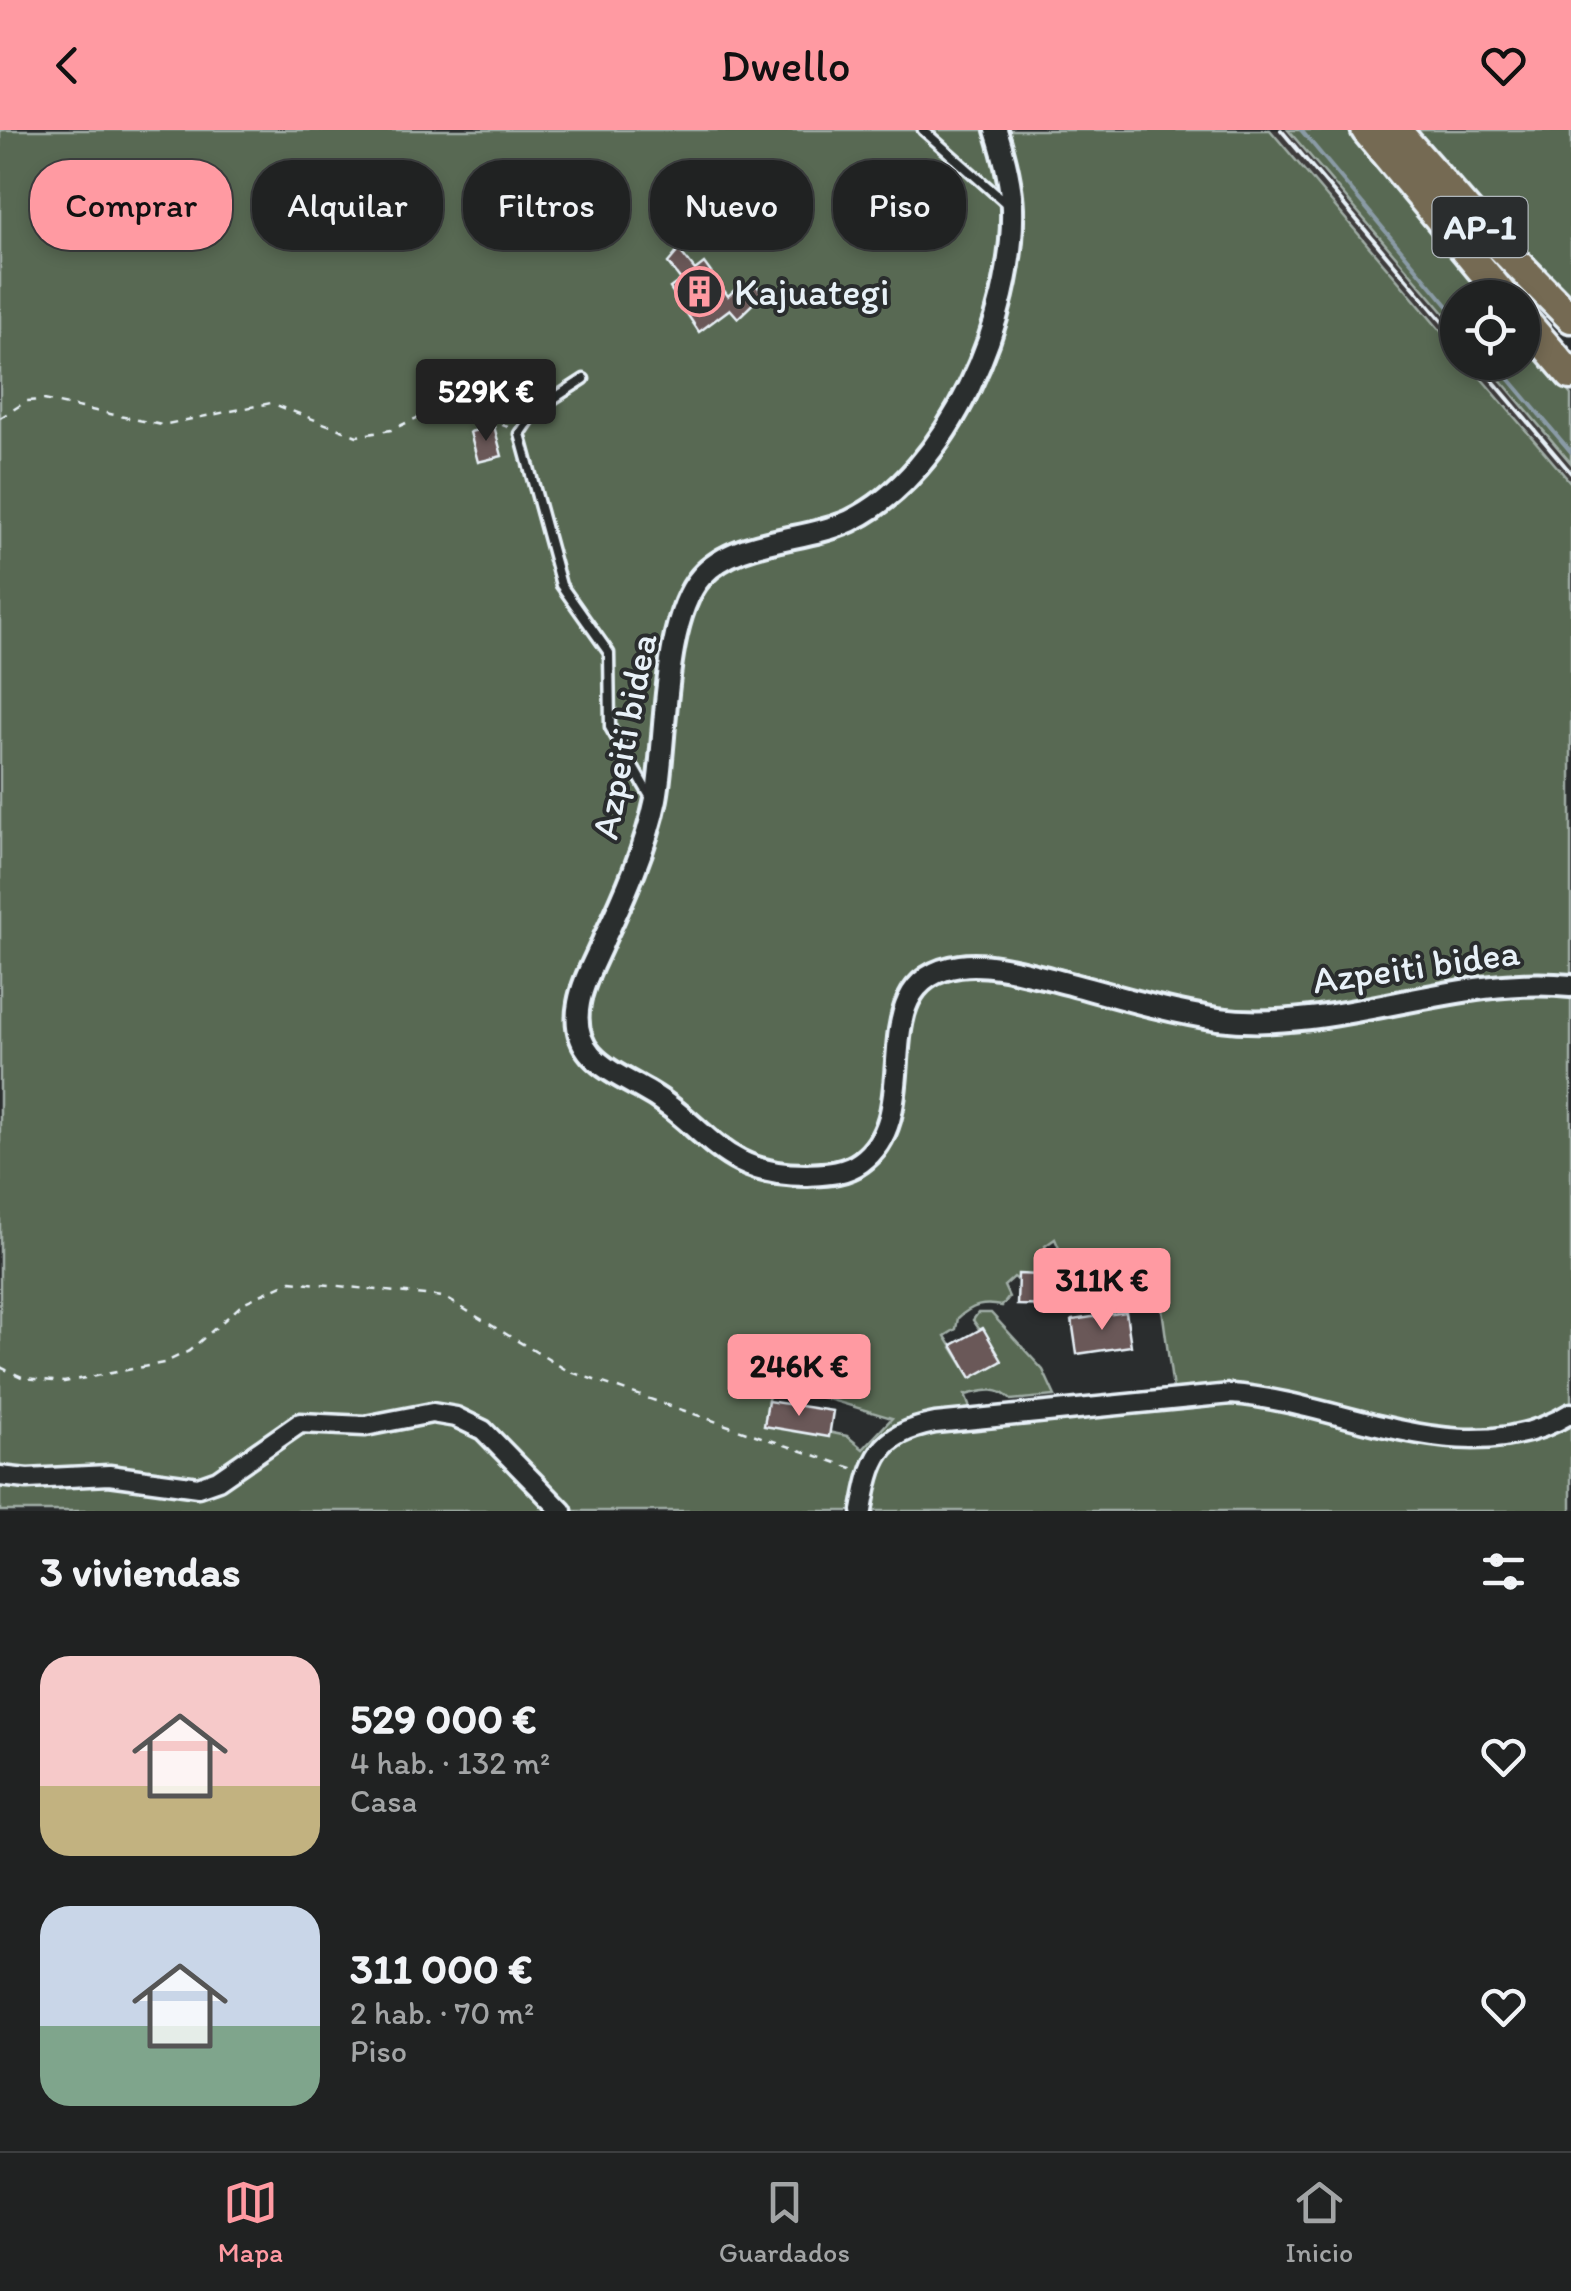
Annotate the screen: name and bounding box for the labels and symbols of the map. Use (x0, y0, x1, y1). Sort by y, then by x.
road number: AP-1 (1432, 197, 1528, 257)
building icon: Kajuategi (673, 266, 725, 318)
place label: Kajuategi (734, 269, 890, 315)
pin: 529K € (405, 359, 567, 444)
street label: Azpeiti bidea (582, 629, 667, 843)
street label: Azpeiti bidea (1310, 929, 1523, 1003)
pin: 311K € (1021, 1248, 1183, 1333)
pin: 246K € (718, 1334, 880, 1419)

